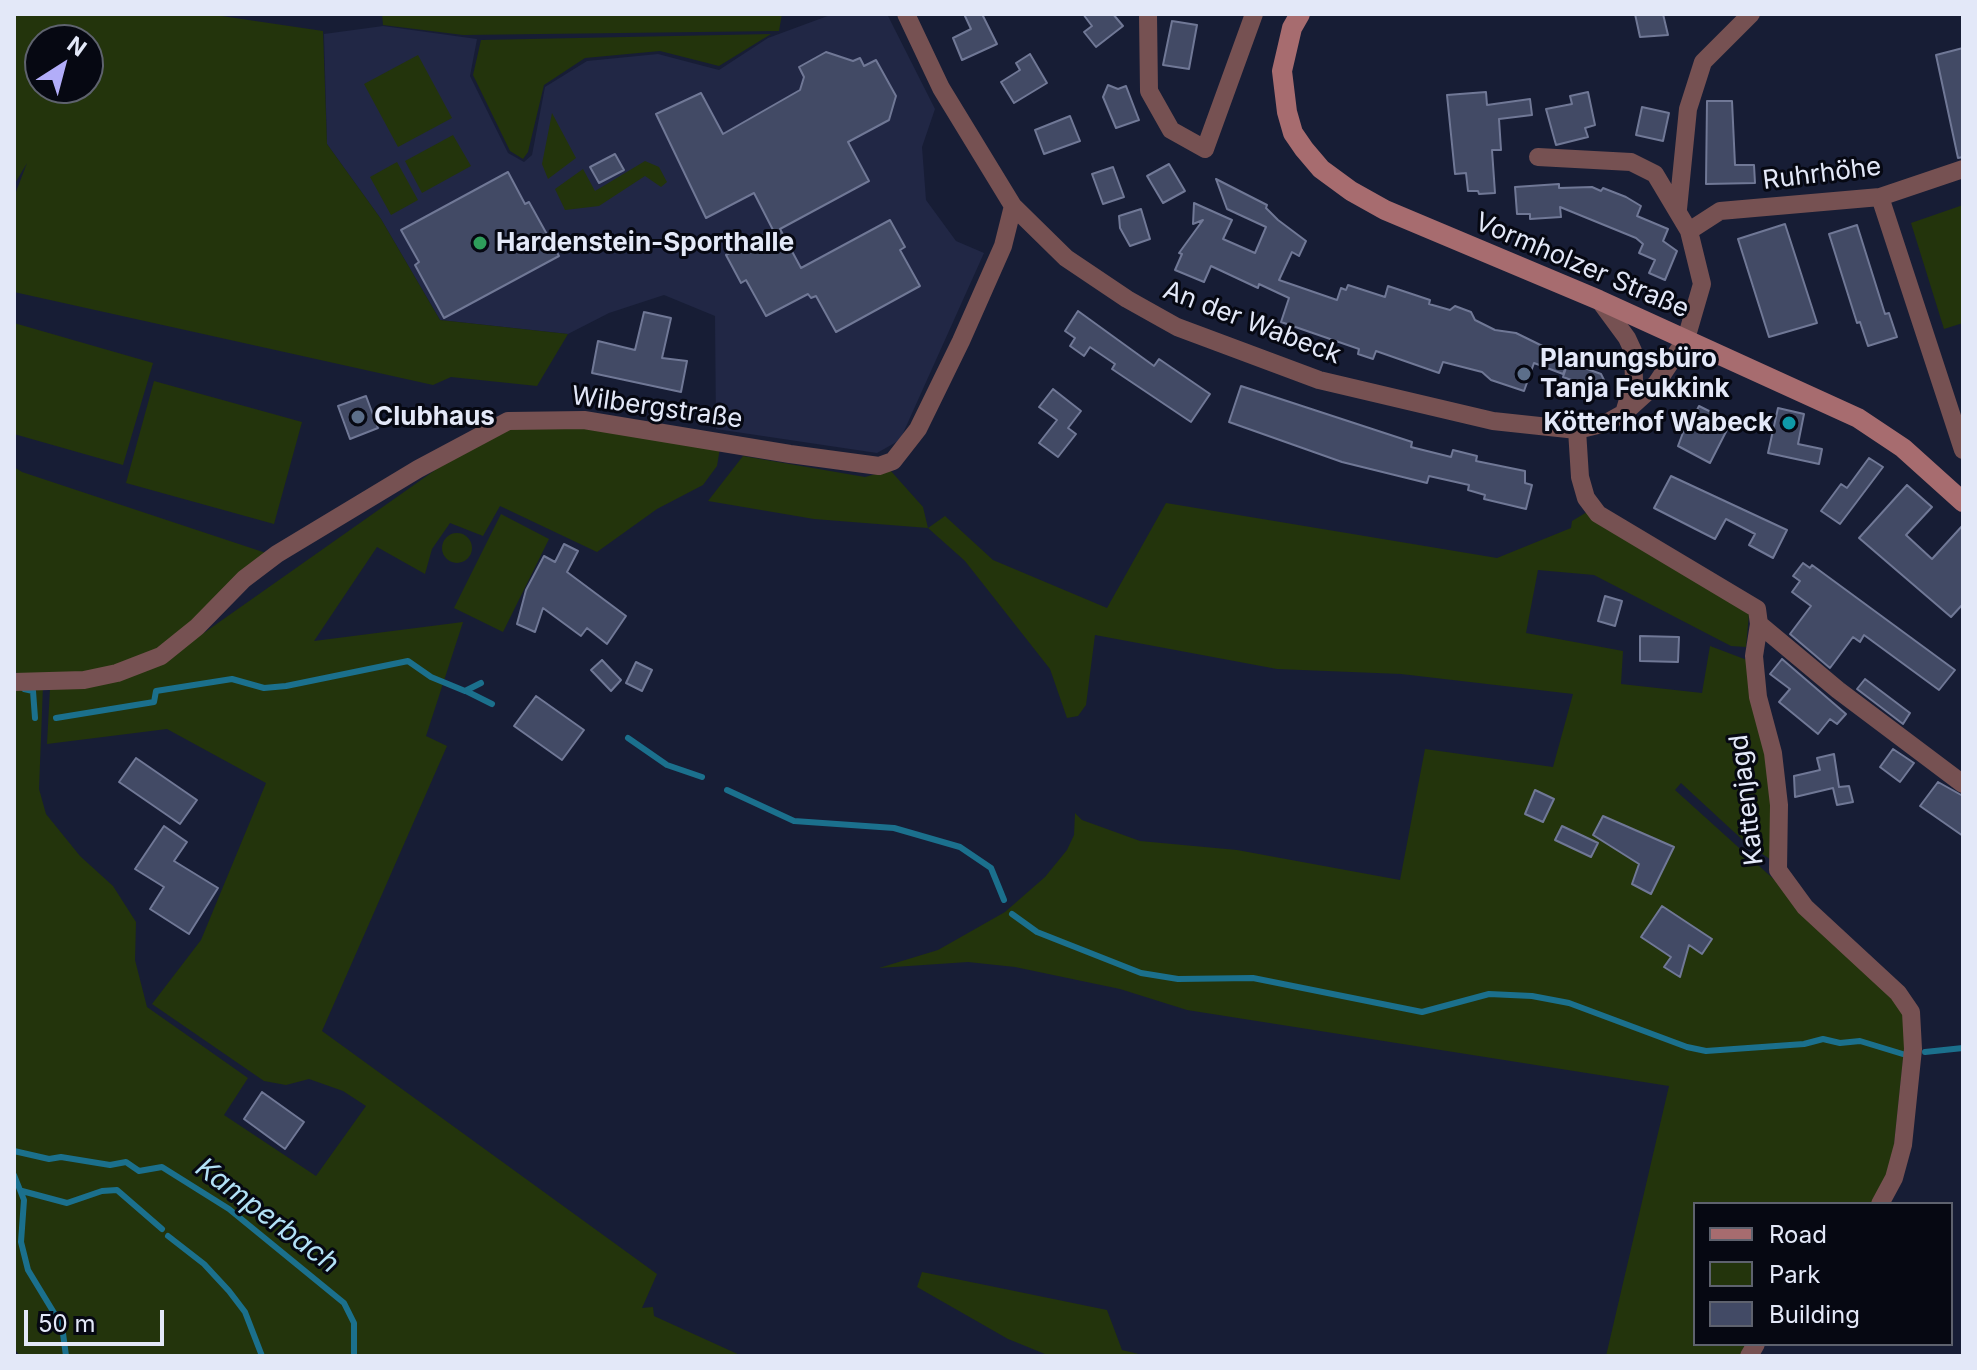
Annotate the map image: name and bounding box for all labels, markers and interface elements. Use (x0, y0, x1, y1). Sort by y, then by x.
north arrow (24, 24, 104, 104)
text: N (63, 31, 91, 62)
street label: Ruhrhöhe (1761, 151, 1883, 197)
street label: Vormholzer Straße (1470, 207, 1694, 325)
place label: Hardenstein-Sporthalle (496, 227, 794, 259)
marker: Hardenstein-Sporthalle (471, 234, 489, 252)
street label: An der Wabeck (1159, 275, 1345, 371)
place label: Planungsbüro Tanja Feukkink (1540, 343, 1730, 404)
marker: Planungsbüro Tanja Feukkink (1515, 365, 1533, 383)
street label: Wilbergstraße (569, 381, 745, 435)
place label: Clubhaus (374, 401, 495, 433)
place label: Kötterhof Wabeck (1544, 407, 1773, 439)
marker: Clubhaus (349, 408, 367, 426)
marker: Kötterhof Wabeck (1780, 414, 1798, 432)
street label: Kattenjagd (1724, 733, 1770, 867)
water label: Kamperbach (189, 1151, 345, 1281)
legend (1693, 1202, 1953, 1346)
text: Road (1769, 1220, 1827, 1249)
text: Park (1769, 1260, 1820, 1289)
scale bar (28, 1294, 168, 1344)
text: Building (1769, 1300, 1860, 1329)
text: 50 m (38, 1309, 96, 1338)

